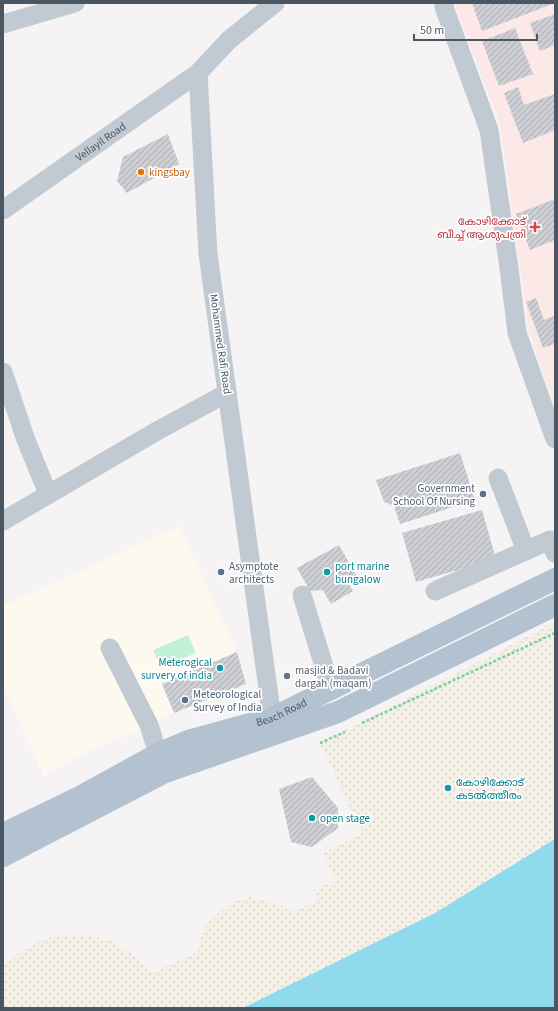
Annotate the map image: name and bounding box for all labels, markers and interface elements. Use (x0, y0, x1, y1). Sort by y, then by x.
scale bar (414, 16, 537, 42)
text: 50 m (420, 22, 444, 39)
street label: Vellayil Road (72, 119, 129, 165)
place label: kingsbay (149, 165, 190, 180)
marker: kingsbay (136, 167, 146, 177)
place label: കോഴിക്കോട് ബീച്ച് ആശുപത്രി (437, 214, 527, 242)
marker: കോഴിക്കോട് ബീച്ച് ആശുപത്രി (529, 221, 541, 233)
street label: Mohammed Rafi Road (206, 293, 235, 395)
place label: Government School Of Nursing (393, 481, 475, 509)
marker: Government School Of Nursing (478, 489, 488, 499)
place label: Asymptote architects (229, 559, 279, 587)
place label: port marine bungalow (335, 559, 390, 587)
marker: Asymptote architects (216, 567, 226, 577)
marker: port marine bungalow (322, 567, 332, 577)
place label: Meterogical survery of india (141, 655, 212, 683)
marker: Meterogical survery of india (215, 663, 225, 673)
place label: masjid & Badavi dargah (maqam) (295, 663, 372, 691)
marker: masjid & Badavi dargah (maqam) (282, 671, 292, 681)
place label: Meteorological Survey of India (193, 687, 262, 715)
marker: Meteorological Survey of India (180, 695, 190, 705)
street label: Beach Road (254, 695, 309, 730)
place label: കോഴിക്കോട് കടൽത്തീരം (456, 775, 525, 803)
marker: കോഴിക്കോട് കടൽത്തീരം (443, 783, 453, 793)
place label: open stage (320, 811, 371, 826)
marker: open stage (307, 813, 317, 823)

